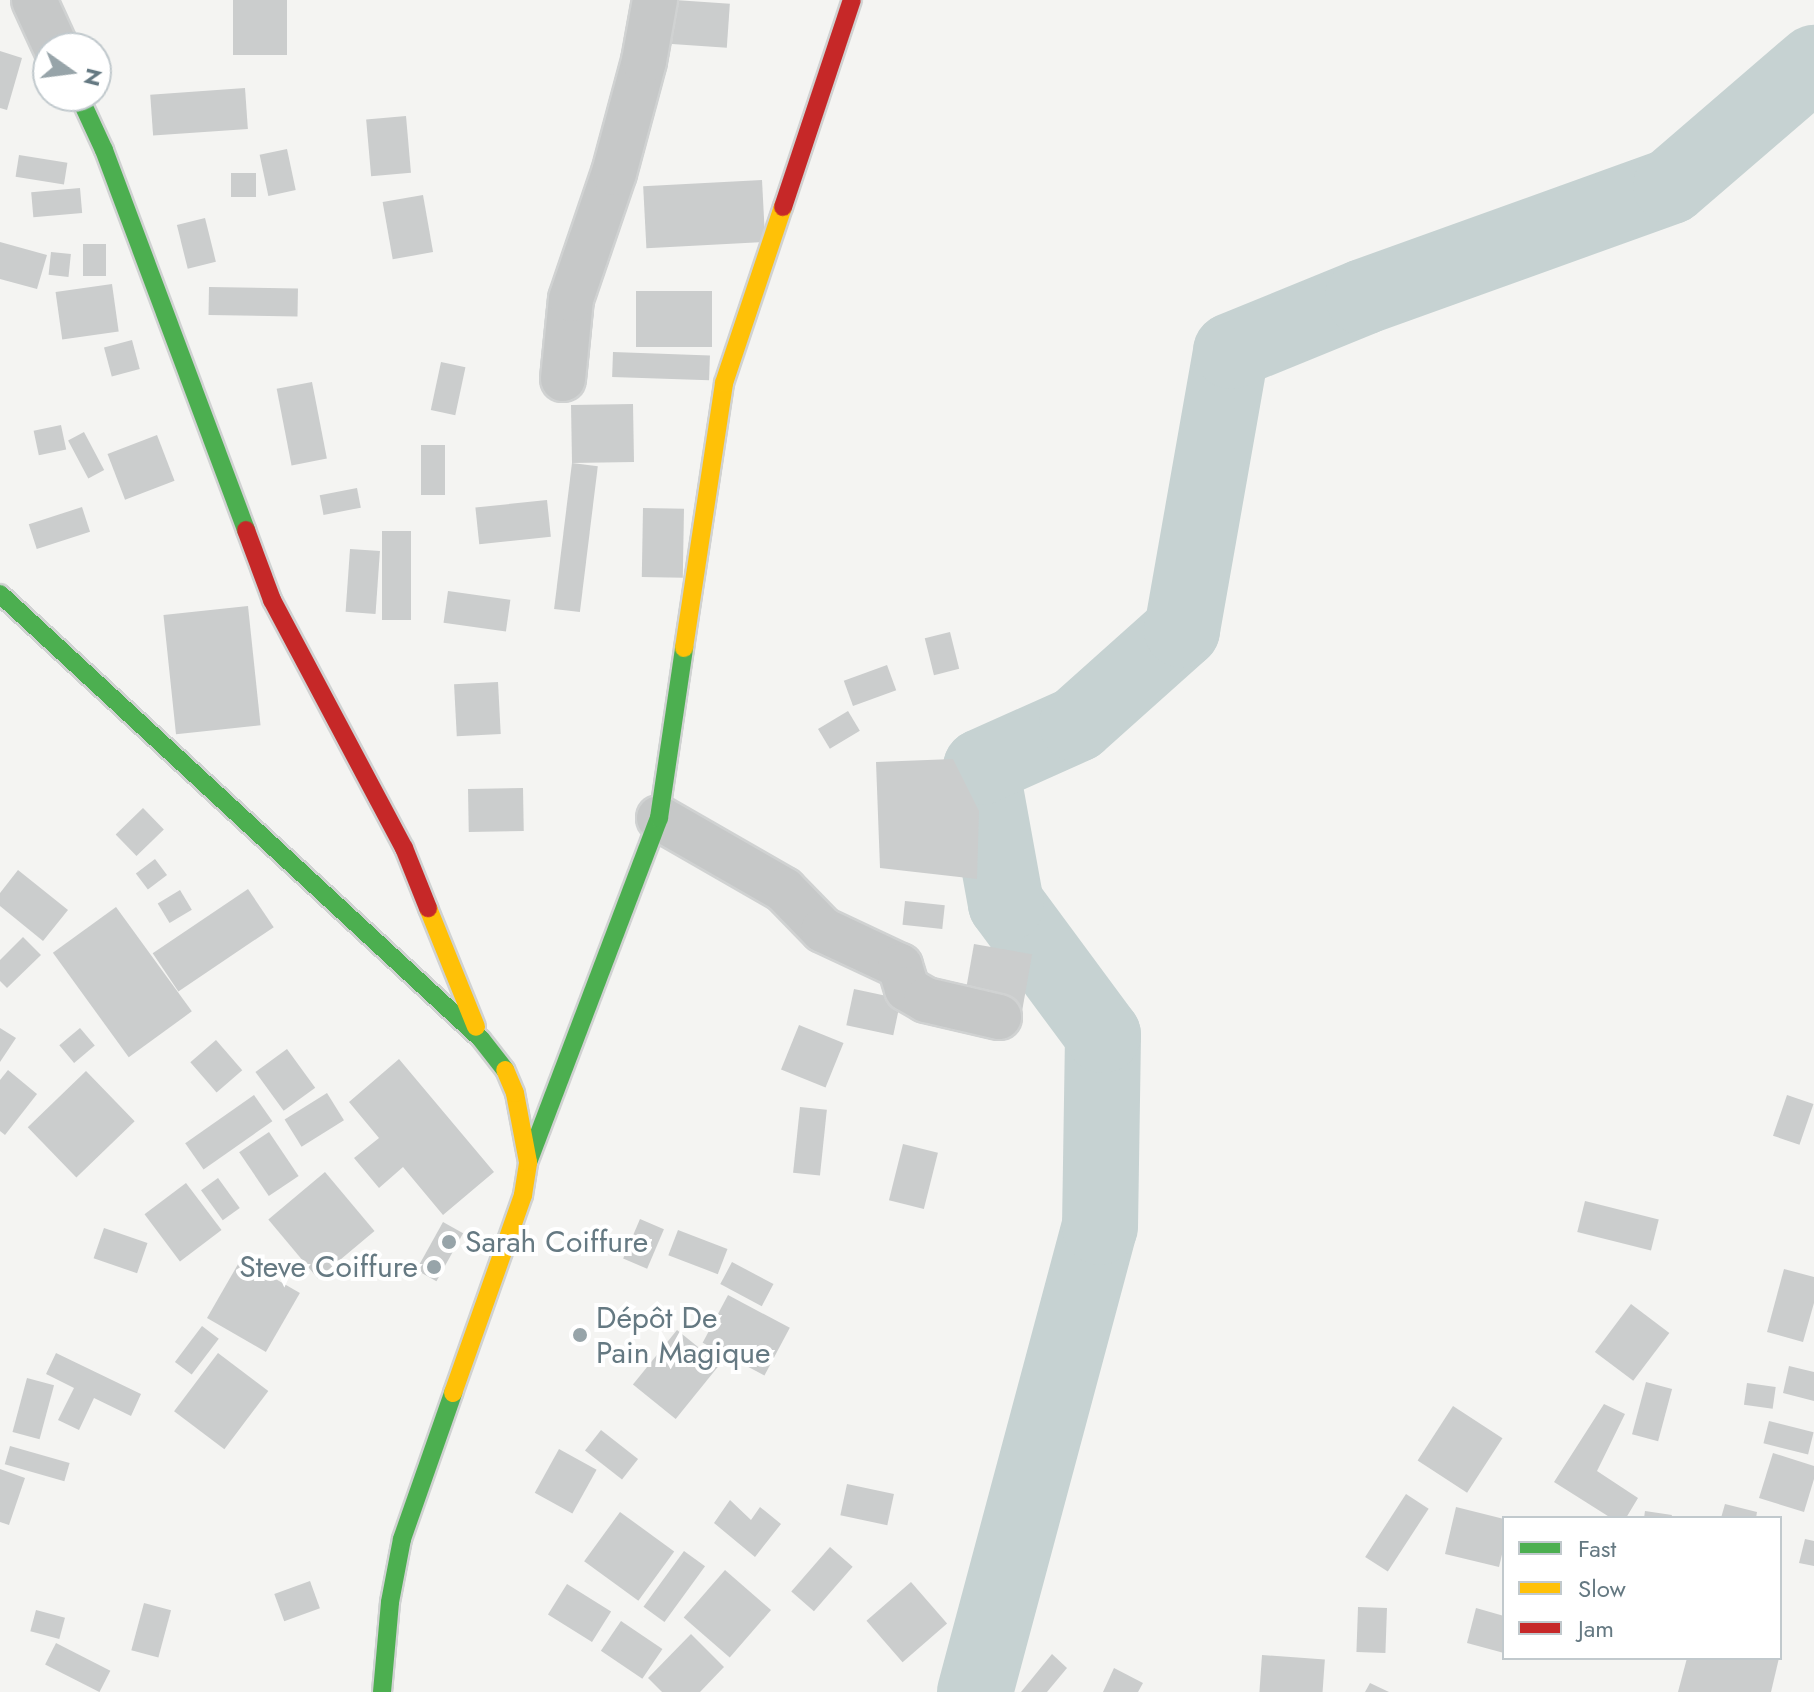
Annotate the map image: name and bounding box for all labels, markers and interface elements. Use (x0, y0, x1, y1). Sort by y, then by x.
north arrow (32, 32, 112, 112)
text: N (76, 65, 111, 90)
place label: Sarah Coiffure (465, 1224, 648, 1260)
marker: Sarah Coiffure (440, 1233, 458, 1251)
place label: Steve Coiffure (239, 1249, 418, 1285)
marker: Steve Coiffure (425, 1258, 443, 1276)
place label: Dépôt De Pain Magique (596, 1300, 770, 1370)
marker: Dépôt De Pain Magique (571, 1326, 589, 1344)
legend (1502, 1516, 1782, 1660)
text: Fast (1578, 1531, 1616, 1566)
text: Slow (1578, 1571, 1626, 1606)
text: Jam (1578, 1611, 1614, 1646)

